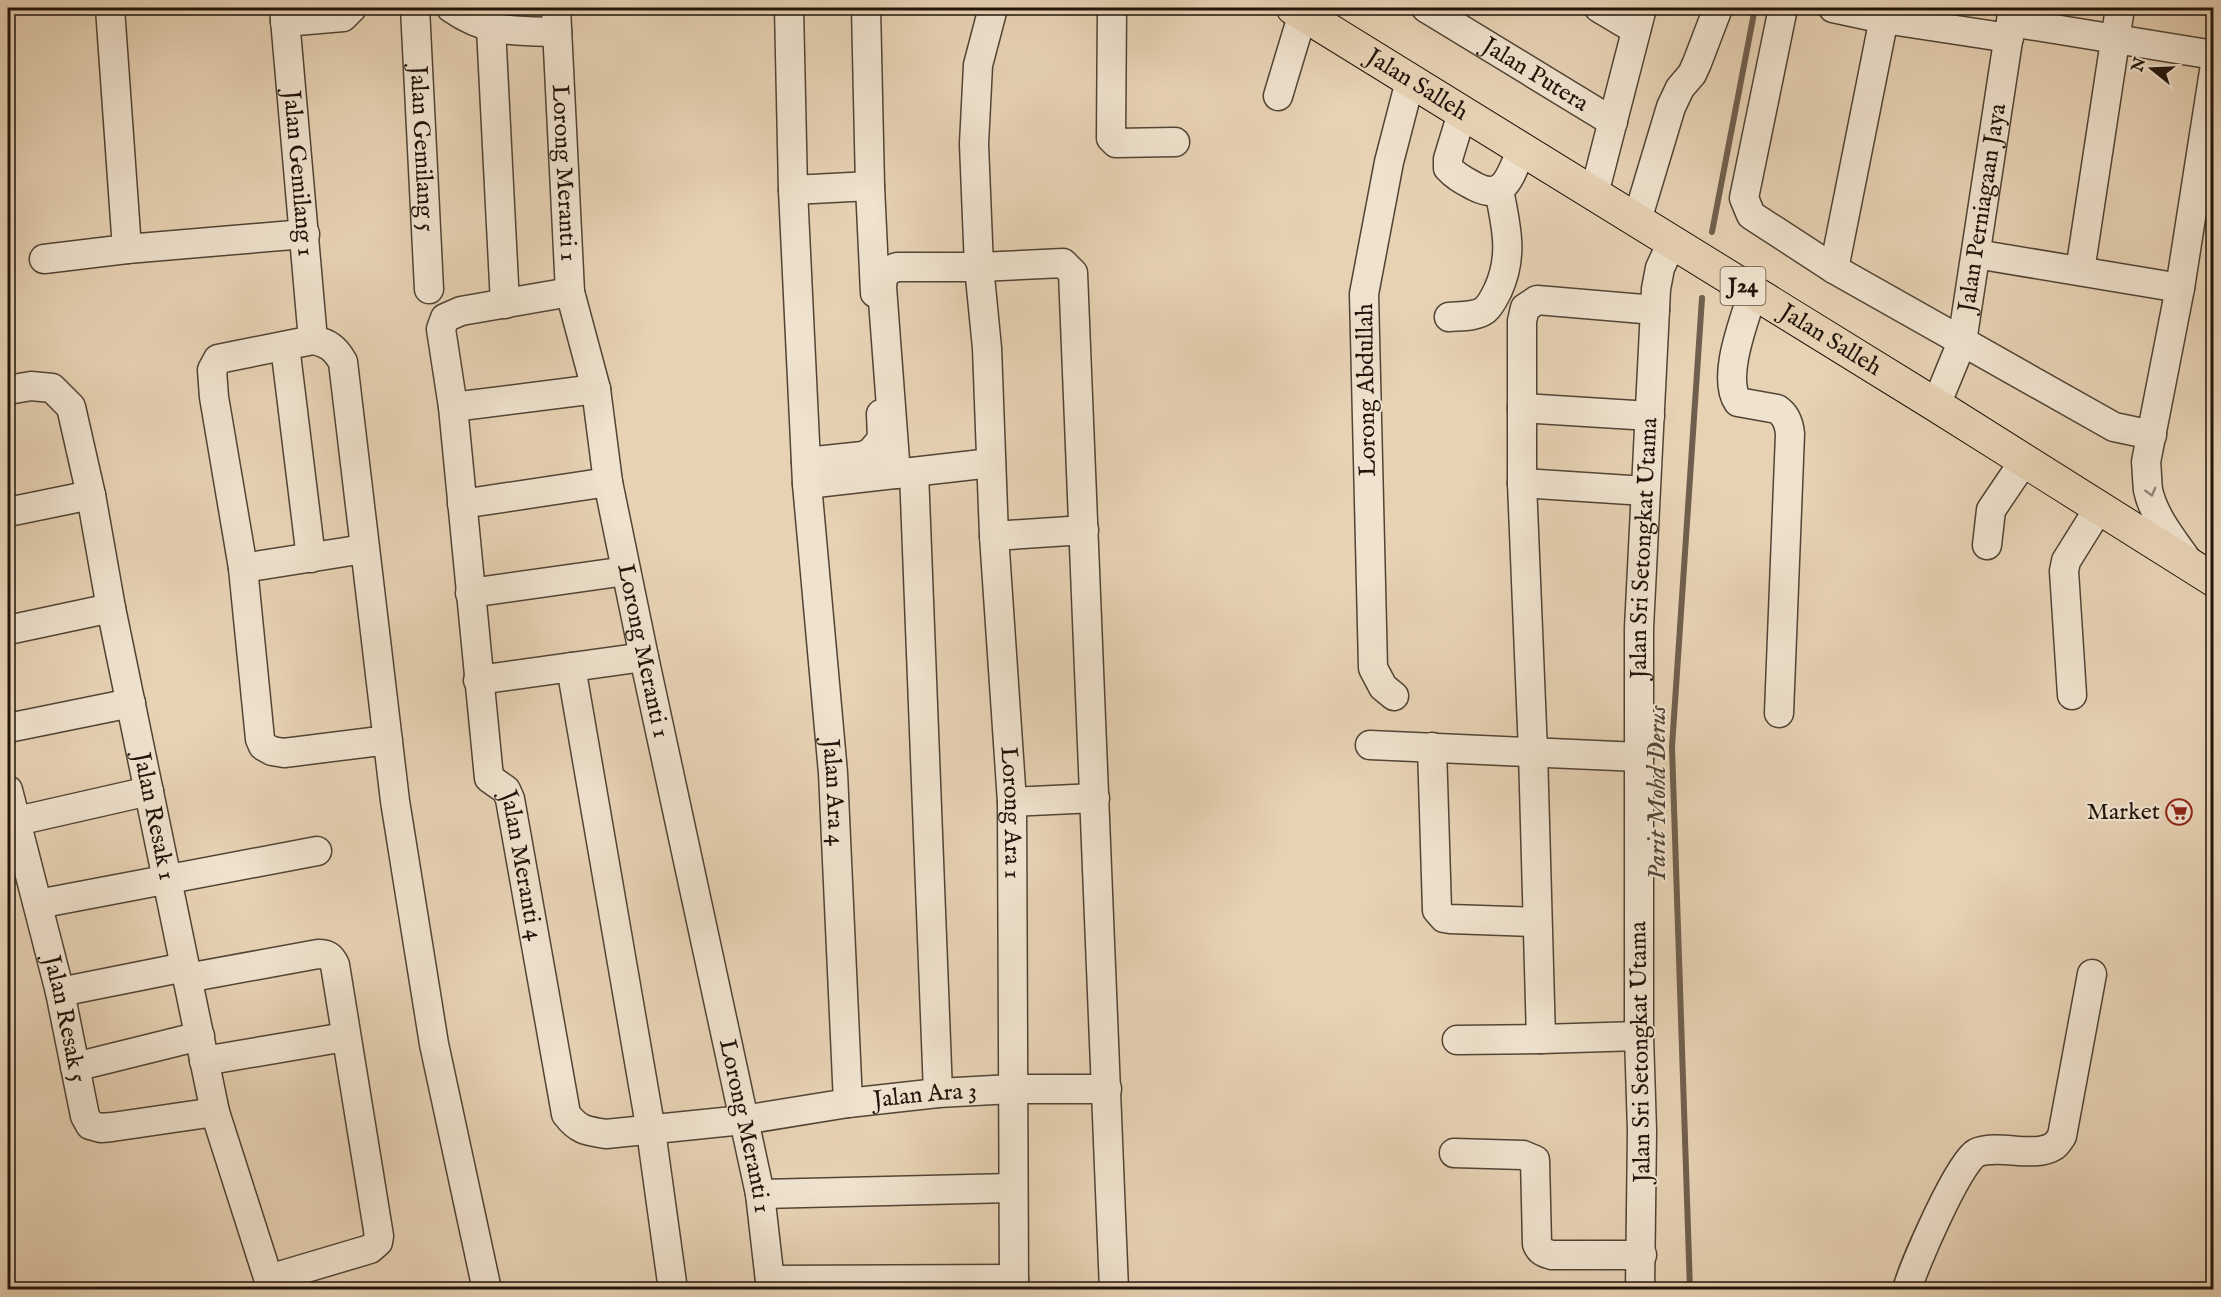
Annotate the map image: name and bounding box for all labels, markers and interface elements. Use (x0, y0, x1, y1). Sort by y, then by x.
street label: Jalan Putera (1474, 29, 1595, 119)
north arrow (2122, 39, 2182, 99)
street label: Jalan Salleh (1358, 40, 1474, 128)
text: N (2128, 55, 2151, 76)
street label: Jalan Gemilang 5 (402, 62, 442, 233)
street label: Lorong Meranti 1 (544, 84, 584, 262)
street label: Jalan Gemilang 1 (275, 86, 321, 258)
street label: Jalan Perniagaan Jaya (1951, 101, 2014, 317)
road number: J24 (1720, 267, 1766, 305)
street label: Jalan Salleh (1772, 295, 1888, 383)
street label: Lorong Abdullah (1350, 303, 1384, 477)
street label: Jalan Sri Setongkat Utama (1623, 416, 1665, 682)
one-way arrow (2143, 487, 2156, 497)
street label: Lorong Meranti 1 (610, 561, 677, 741)
water label: Parit Mohd Derus (1641, 705, 1674, 880)
street label: Jalan Ara 4 (814, 735, 852, 847)
street label: Lorong Ara 1 (993, 746, 1028, 879)
street label: Jalan Resak 1 (125, 747, 182, 883)
street label: Jalan Meranti 4 (491, 783, 550, 943)
place label: Market (2086, 797, 2160, 828)
supermarket icon: Market (2164, 797, 2194, 827)
street label: Jalan Sri Setongkat Utama (1623, 920, 1659, 1186)
street label: Jalan Resak 5 (35, 949, 93, 1086)
street label: Lorong Meranti 1 (711, 1036, 778, 1215)
street label: Jalan Ara 3 (868, 1075, 978, 1116)

